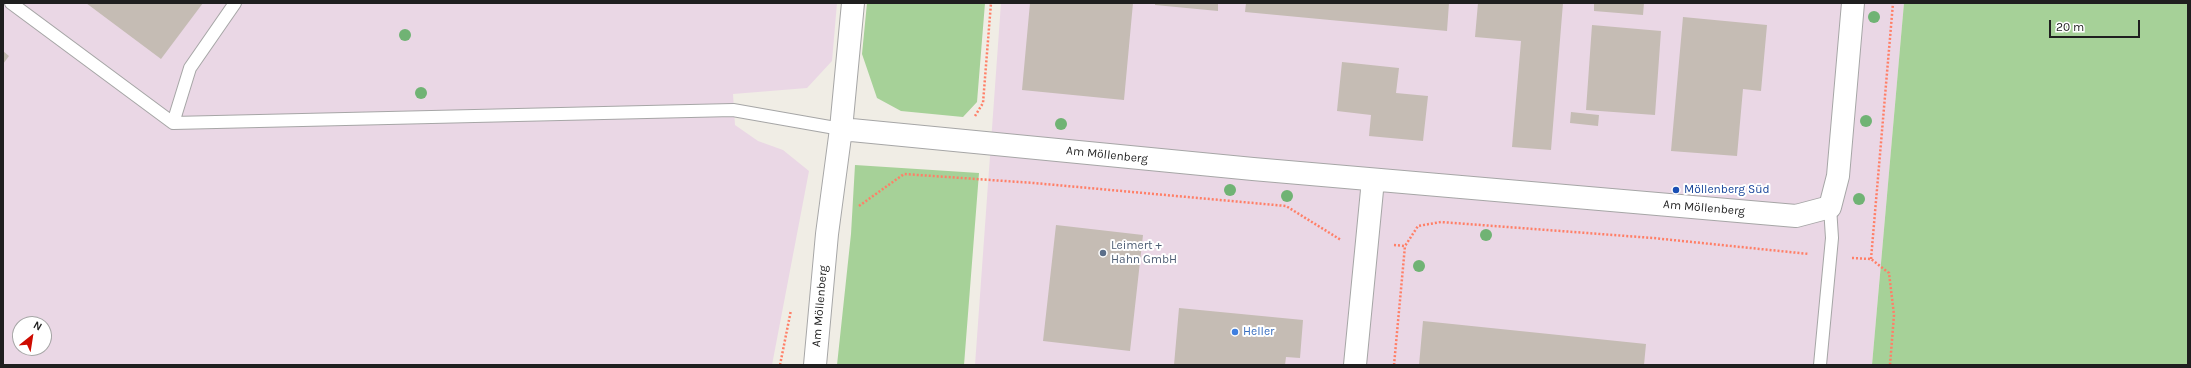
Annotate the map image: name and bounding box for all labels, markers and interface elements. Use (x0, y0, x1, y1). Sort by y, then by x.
scale bar (2051, 12, 2142, 38)
text: 20 m (2056, 20, 2084, 34)
street label: Am Möllenberg (1065, 144, 1149, 166)
place label: Möllenberg Süd (1684, 183, 1770, 197)
marker: Möllenberg Süd (1671, 185, 1681, 195)
street label: Am Möllenberg (1663, 197, 1745, 219)
place label: Leimert + Hahn GmbH (1111, 239, 1177, 267)
marker: Leimert + Hahn GmbH (1098, 248, 1108, 258)
street label: Am Möllenberg (809, 265, 831, 347)
north arrow (12, 316, 52, 356)
text: N (31, 318, 44, 334)
place label: Heller (1243, 325, 1274, 339)
marker: Heller (1230, 327, 1240, 337)

